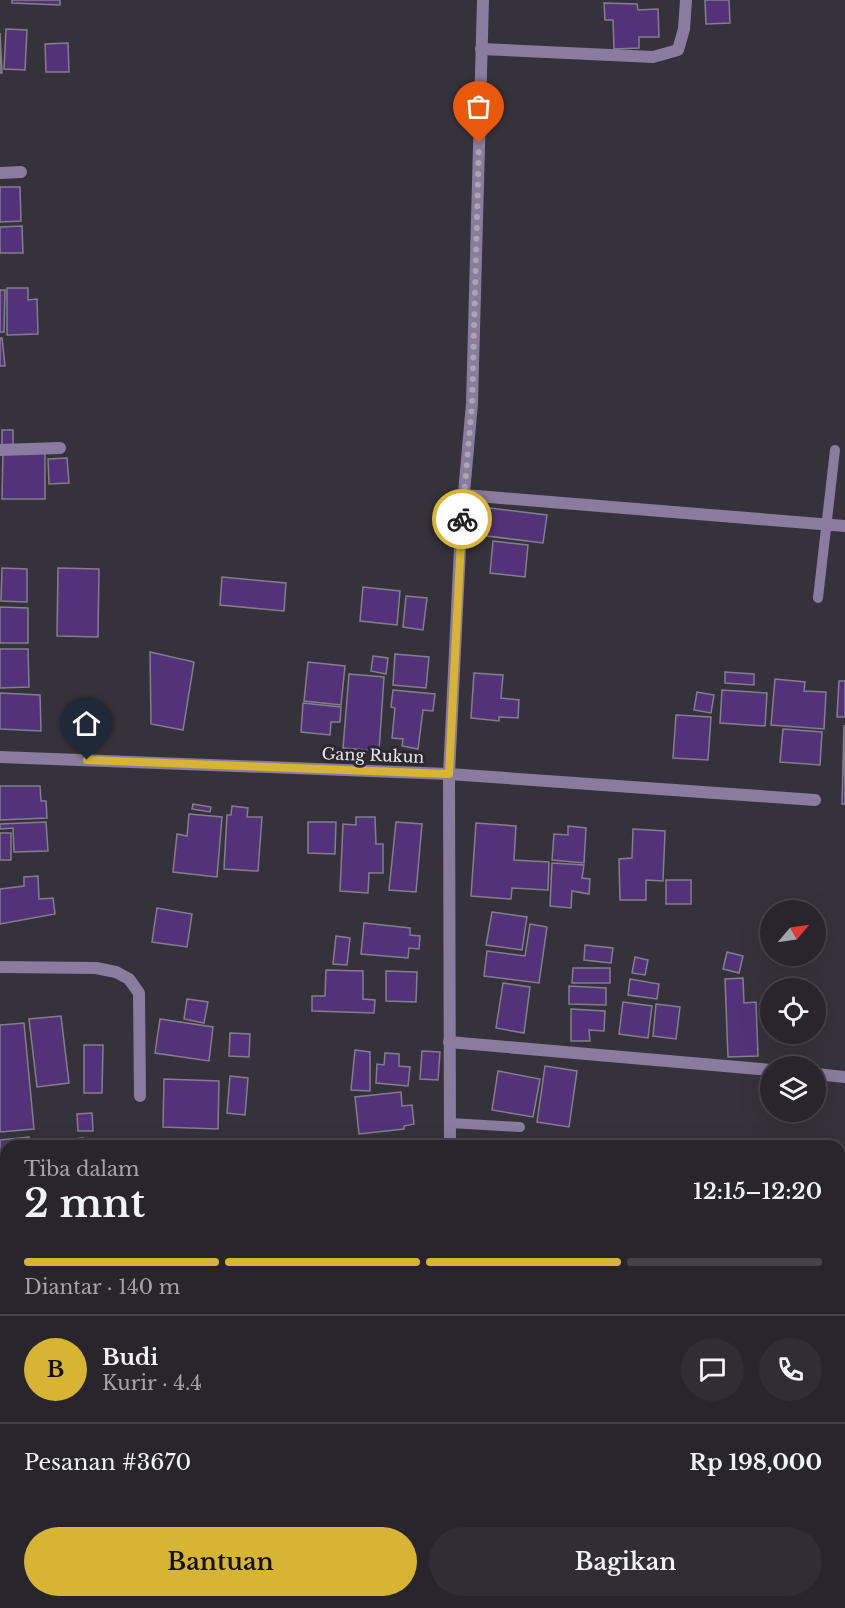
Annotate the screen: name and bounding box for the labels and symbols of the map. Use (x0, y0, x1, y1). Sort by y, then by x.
pin (453, 81, 504, 143)
courier (432, 489, 492, 549)
pin (61, 698, 112, 760)
street label: Gang Rukun (321, 743, 425, 767)
north arrow (760, 900, 826, 966)

